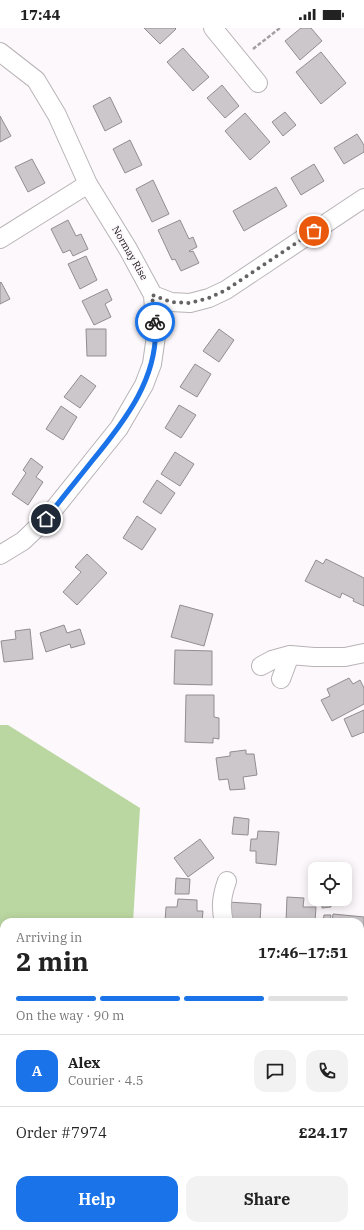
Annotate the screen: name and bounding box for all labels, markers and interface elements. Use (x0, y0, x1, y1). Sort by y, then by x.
text: 17:44 (20, 5, 61, 24)
pin (297, 214, 331, 248)
icon: bag (303, 220, 325, 242)
street label: Normay Rise (109, 224, 151, 282)
courier (135, 302, 175, 342)
icon: bike (144, 311, 166, 333)
pin (29, 502, 63, 536)
icon: home (35, 508, 57, 530)
map controls (308, 862, 352, 906)
button: locate (308, 862, 352, 906)
text: Arriving in (16, 929, 82, 946)
text: 17:46–17:51 (258, 943, 348, 962)
text: 2 min (16, 944, 89, 978)
text: On the way · 90 m (16, 1007, 124, 1024)
button: chat (254, 1050, 296, 1092)
button: phone (306, 1050, 348, 1092)
text: Alex (68, 1053, 100, 1072)
text: A (32, 1061, 42, 1080)
text: Courier · 4.5 (68, 1072, 144, 1089)
text: Order #7974 (16, 1123, 107, 1142)
text: £24.17 (299, 1123, 348, 1142)
button: Help (16, 1176, 178, 1222)
button: Share (186, 1176, 348, 1222)

